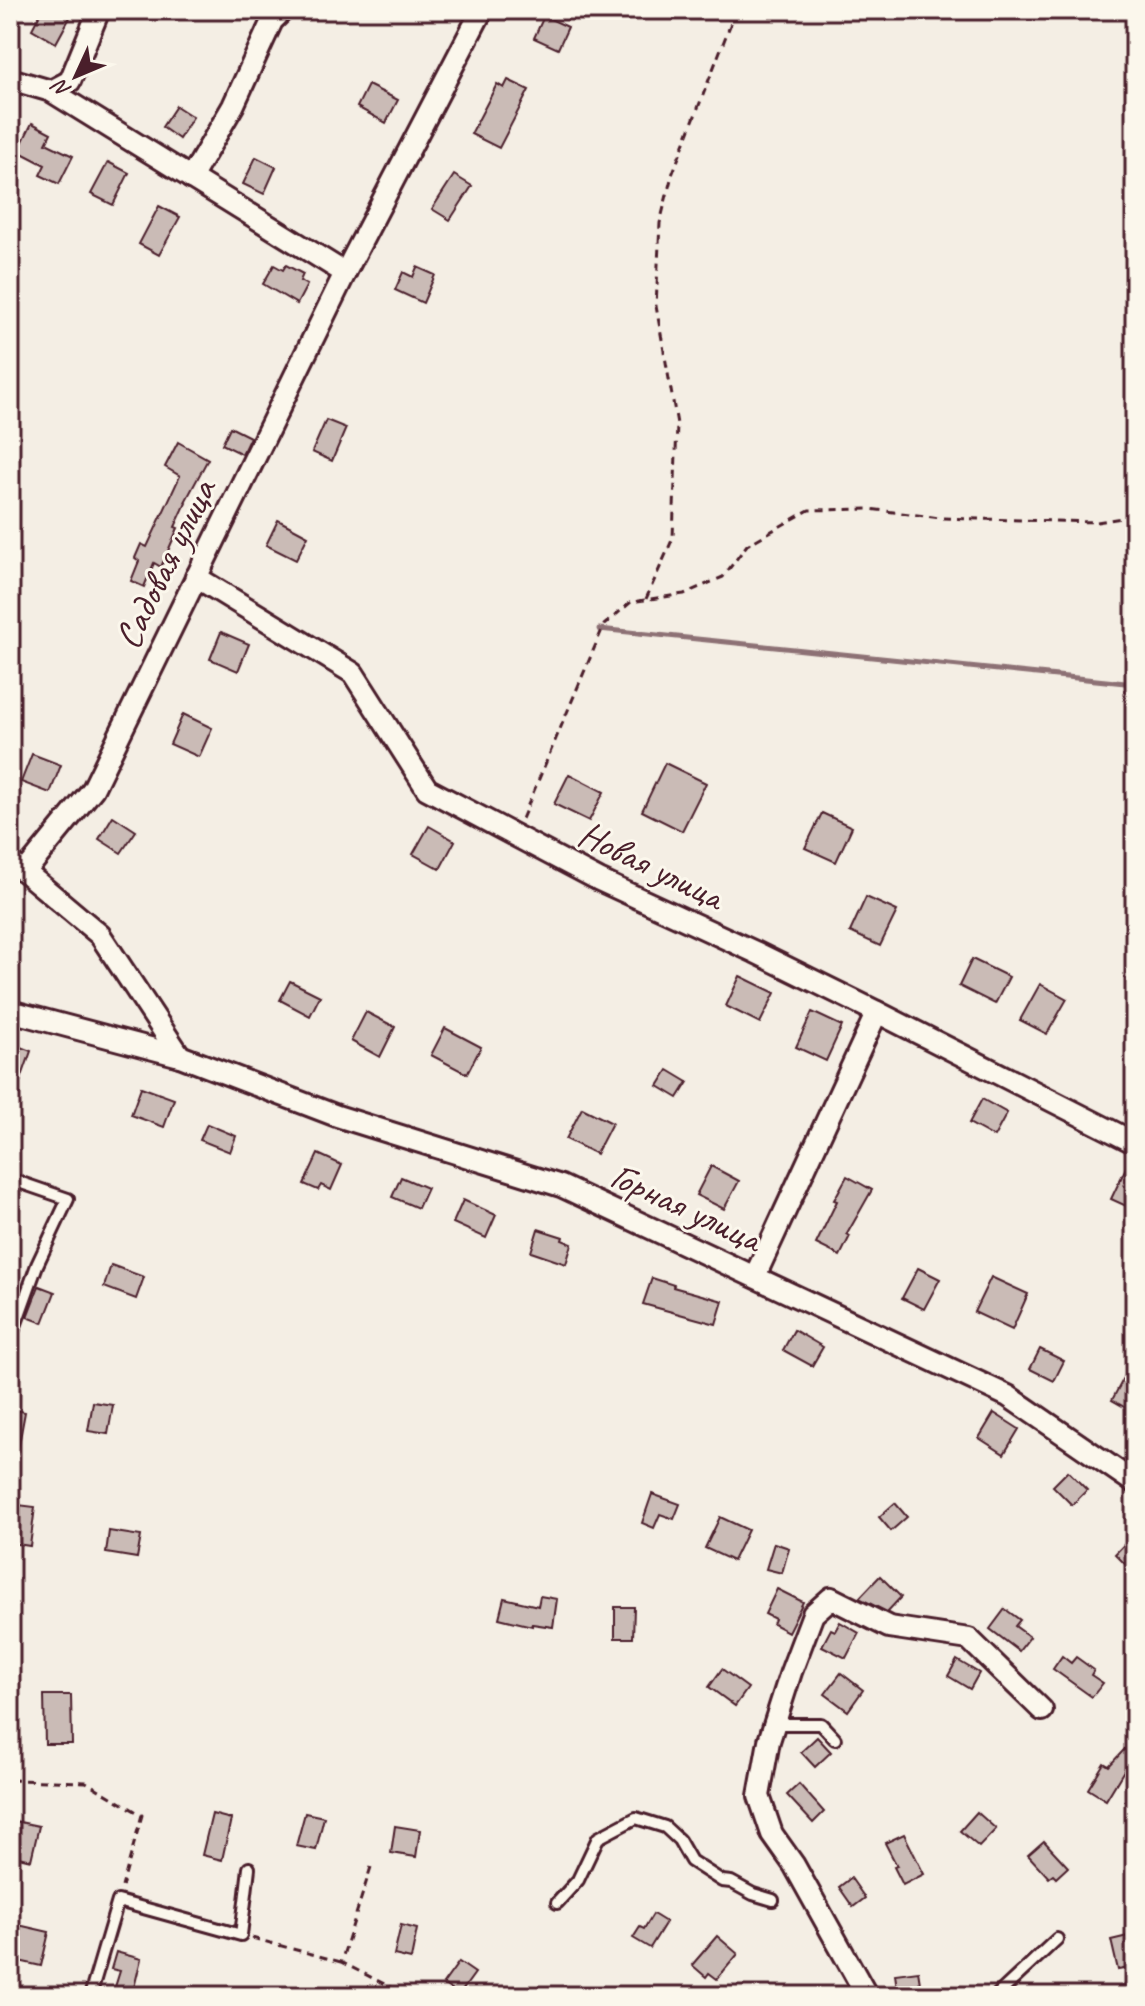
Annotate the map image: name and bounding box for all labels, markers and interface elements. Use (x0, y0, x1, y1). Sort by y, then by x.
north arrow (36, 36, 116, 116)
text: N (45, 72, 77, 104)
street label: Садовая улица (104, 470, 227, 656)
street label: Новая улица (571, 810, 734, 922)
street label: Горная улица (603, 1152, 772, 1264)

